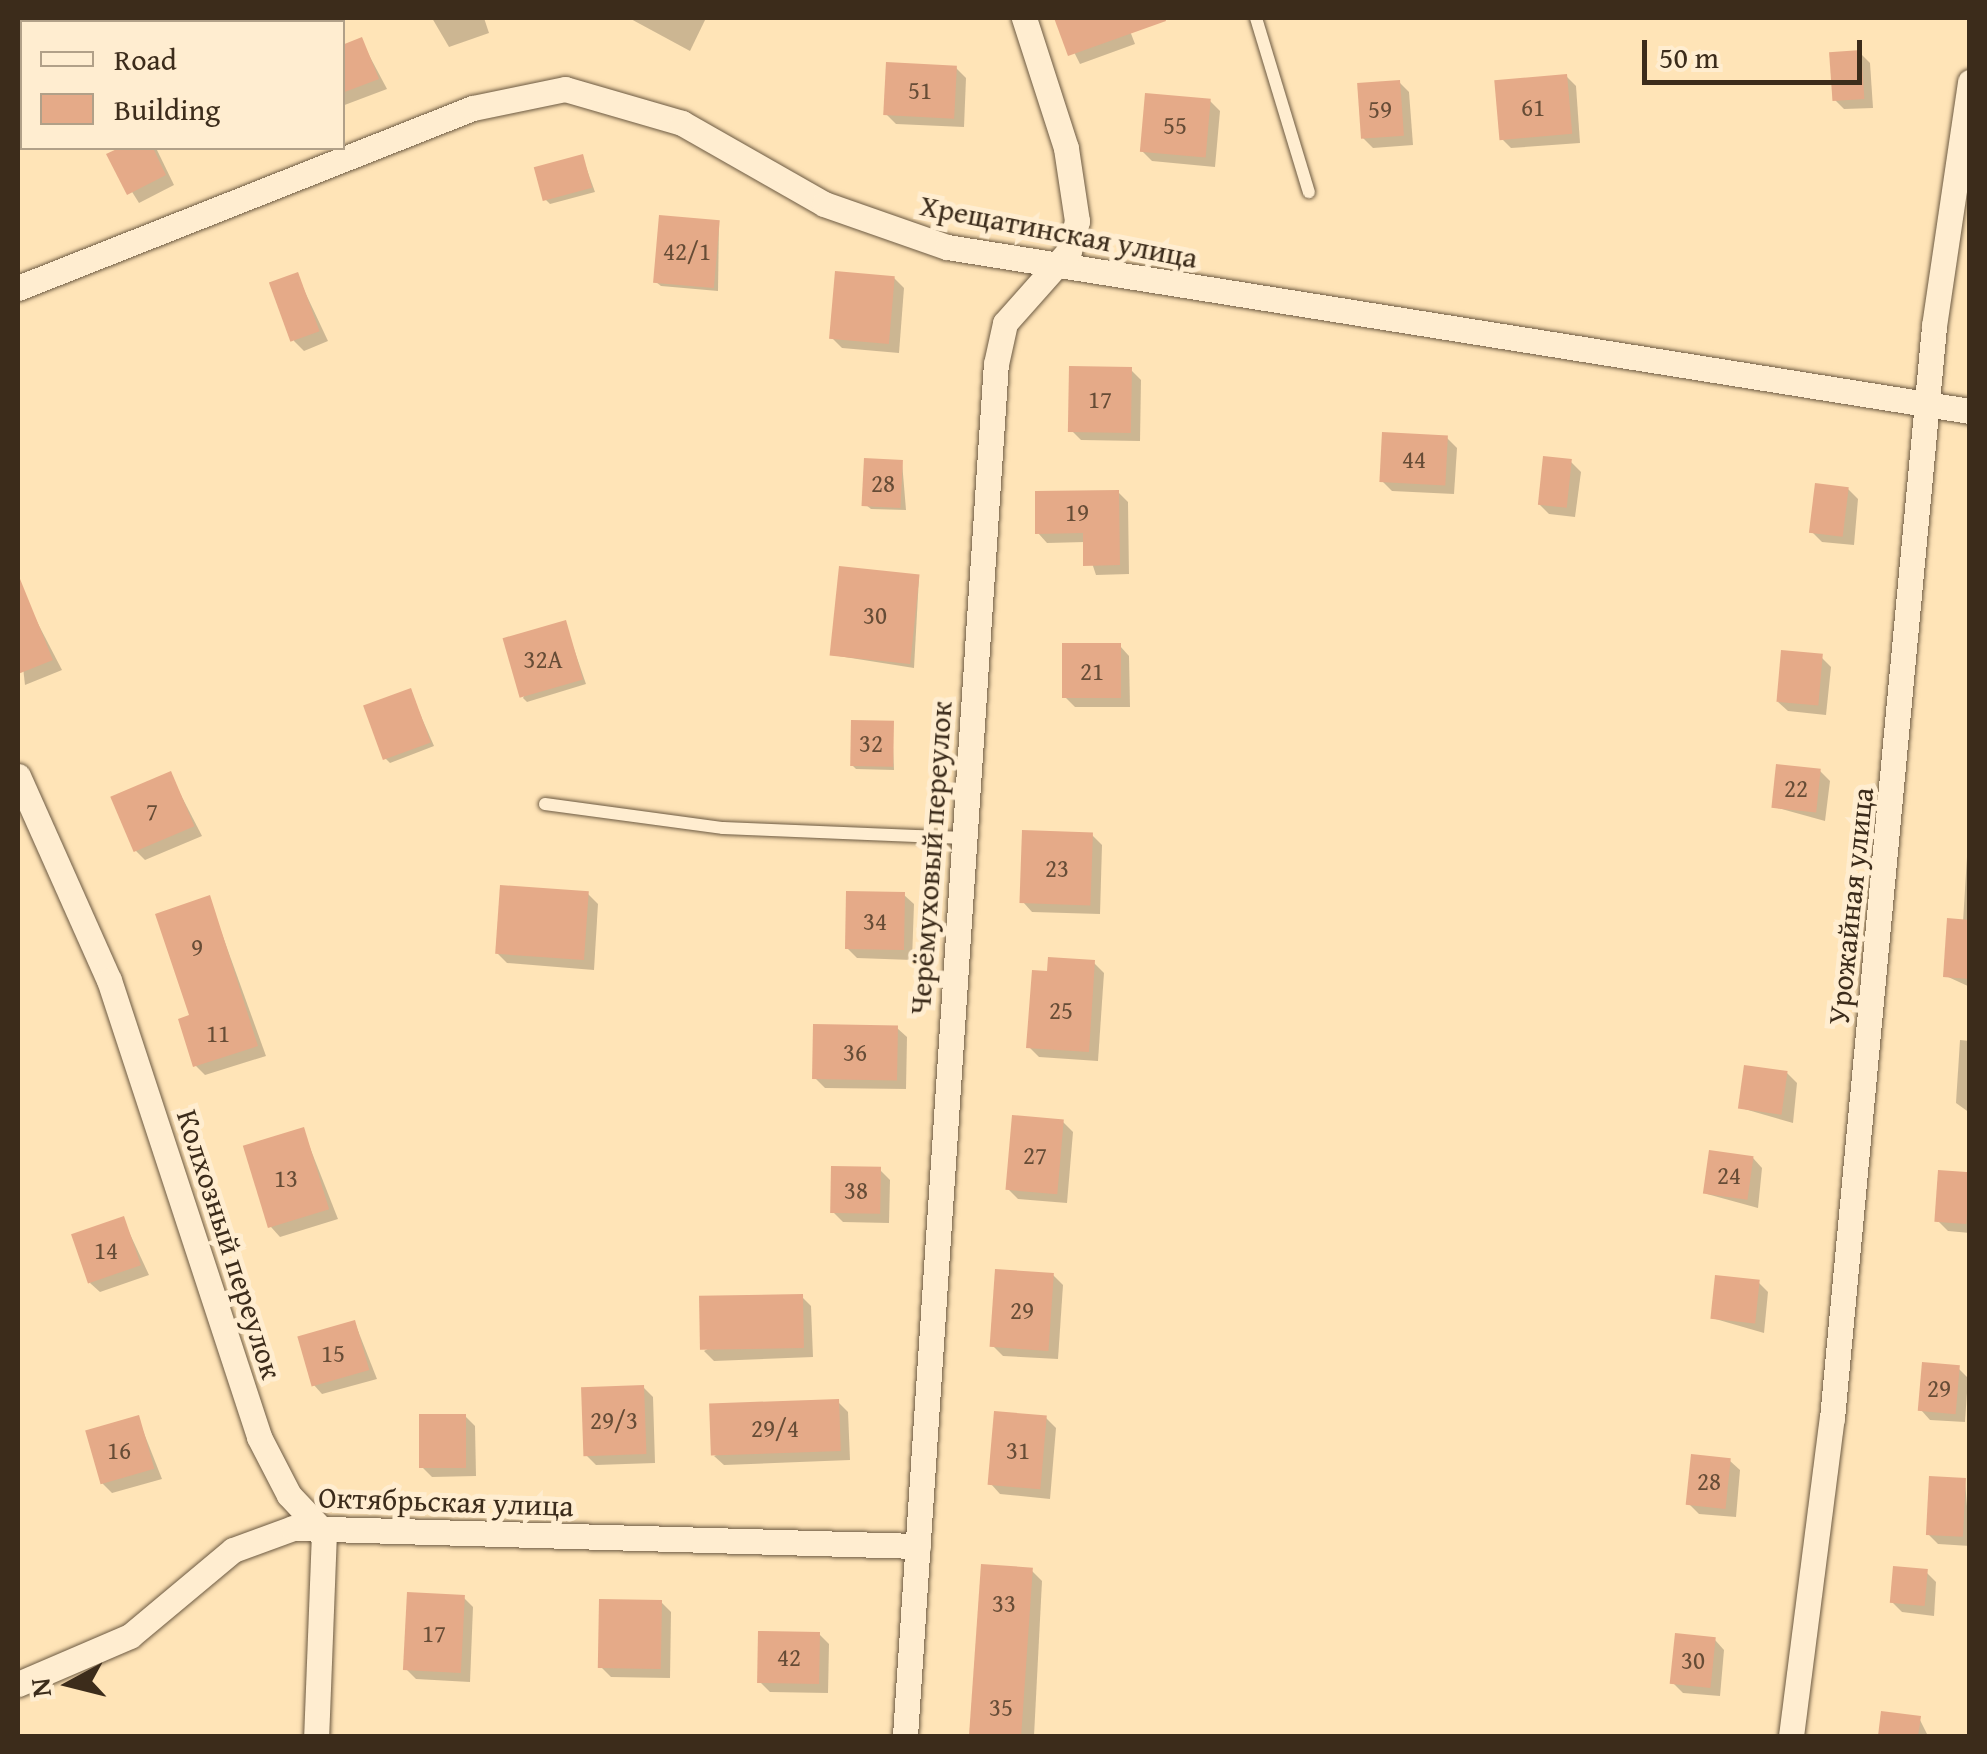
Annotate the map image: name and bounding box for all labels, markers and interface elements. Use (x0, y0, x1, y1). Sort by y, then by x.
legend (20, 20, 345, 150)
scale bar (1647, 20, 1867, 82)
text: 50 m (1659, 35, 1719, 79)
text: Road (114, 37, 177, 81)
house number: 51 (908, 75, 932, 105)
text: Building (114, 87, 220, 131)
house number: 61 (1521, 92, 1545, 122)
house number: 59 (1368, 94, 1392, 124)
house number: 55 (1163, 110, 1187, 140)
street label: Хрещатинская улица (917, 186, 1201, 276)
house number: 42/1 (663, 236, 711, 266)
house number: 17 (1088, 384, 1112, 414)
house number: 44 (1402, 444, 1426, 474)
house number: 28 (871, 468, 895, 498)
house number: 19 (1065, 497, 1089, 527)
house number: 30 (863, 600, 887, 630)
house number: 32А (523, 644, 563, 674)
house number: 21 (1080, 656, 1104, 686)
street label: Черёмуховый переулок (901, 700, 959, 1016)
house number: 32 (859, 728, 883, 758)
house number: 22 (1784, 773, 1808, 803)
street label: Урожайная улица (1820, 786, 1880, 1026)
house number: 7 (146, 796, 158, 826)
house number: 23 (1045, 853, 1069, 883)
house number: 34 (863, 906, 887, 936)
house number: 9 (191, 932, 203, 962)
house number: 25 (1049, 995, 1073, 1025)
house number: 11 (206, 1018, 230, 1048)
house number: 36 (843, 1037, 867, 1067)
street label: Колхозный переулок (170, 1105, 290, 1383)
house number: 27 (1023, 1140, 1047, 1170)
house number: 24 (1717, 1160, 1741, 1190)
house number: 13 (274, 1163, 298, 1193)
house number: 38 (844, 1175, 868, 1205)
house number: 14 (94, 1235, 118, 1265)
house number: 29 (1010, 1295, 1034, 1325)
house number: 15 (321, 1338, 345, 1368)
house number: 29 (1927, 1373, 1951, 1403)
house number: 29/3 (590, 1405, 638, 1435)
house number: 29/4 (751, 1413, 799, 1443)
house number: 16 (107, 1435, 131, 1465)
house number: 31 (1006, 1435, 1030, 1465)
house number: 28 (1697, 1466, 1721, 1496)
street label: Октябрьская улица (318, 1479, 574, 1523)
house number: 33 (992, 1588, 1016, 1618)
house number: 17 (422, 1618, 446, 1648)
north arrow (20, 1634, 120, 1734)
house number: 42 (777, 1642, 801, 1672)
house number: 30 (1681, 1645, 1705, 1675)
text: N (18, 1676, 61, 1700)
house number: 35 (989, 1692, 1013, 1722)

